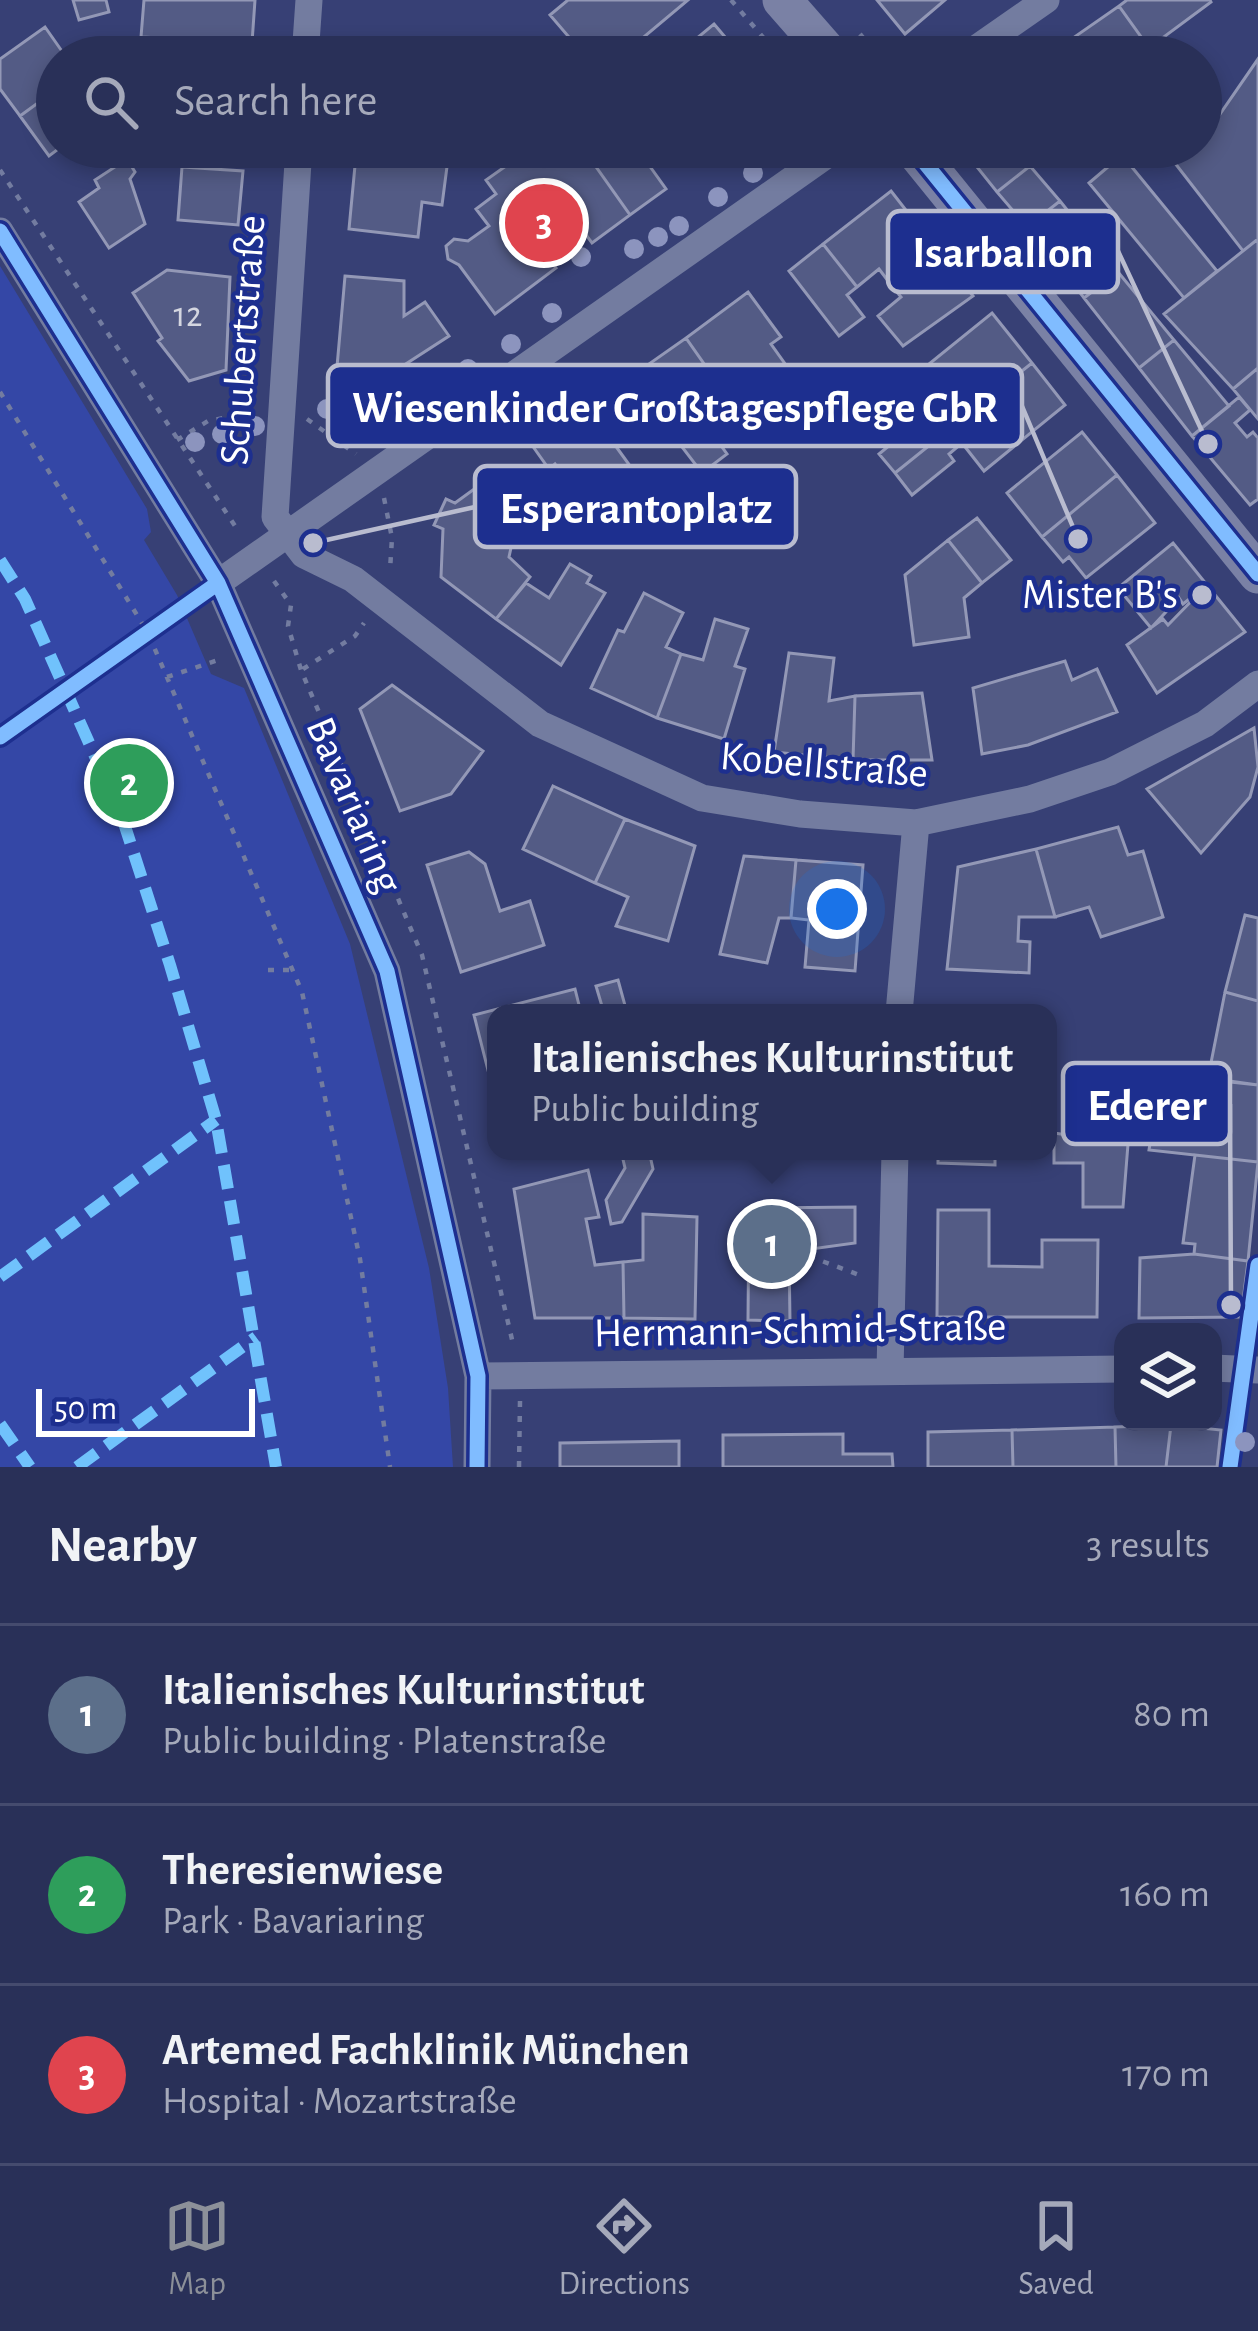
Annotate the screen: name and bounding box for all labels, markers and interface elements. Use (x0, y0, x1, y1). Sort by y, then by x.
search box (36, 36, 1222, 168)
icon: search (78, 69, 144, 135)
text: Search here (174, 79, 377, 124)
pin: 3 (505, 178, 583, 268)
callout: Isarballon (888, 211, 1118, 292)
street label: Schubertstraße (213, 214, 273, 466)
text: Isarballon (912, 231, 1094, 276)
house number: 12 (174, 297, 202, 333)
callout: Wiesenkinder Großtagespflege GbR (328, 365, 1022, 446)
text: Wiesenkinder Großtagespflege GbR (352, 386, 998, 431)
callout: Esperantoplatz (475, 466, 796, 547)
text: Esperantoplatz (499, 487, 773, 532)
place label: Mister B's (1022, 574, 1178, 616)
marker: Mister B's (1189, 582, 1215, 608)
street label: Bavariaring (298, 711, 410, 899)
street label: Kobellstraße (718, 735, 930, 795)
pin: 2 (90, 738, 168, 828)
your location (807, 879, 867, 939)
popup (487, 1004, 1057, 1160)
text: Italienisches Kulturinstitut (531, 1036, 1013, 1081)
callout: Ederer (1063, 1063, 1230, 1144)
text: Ederer (1087, 1084, 1207, 1129)
text: Public building (531, 1090, 759, 1129)
pin: 1 (733, 1199, 811, 1289)
street label: Hermann-Schmid-Straße (593, 1305, 1007, 1355)
map controls (1114, 1323, 1222, 1431)
button: layers (1114, 1323, 1222, 1431)
scale bar (36, 1383, 255, 1436)
text: 50 m (54, 1393, 117, 1426)
text: Nearby (48, 1520, 197, 1571)
text: 3 results (1086, 1526, 1210, 1565)
text: Italienisches Kulturinstitut (162, 1668, 644, 1713)
text: 1 (80, 1695, 94, 1734)
text: 80 m (1133, 1695, 1210, 1734)
text: Public building · Platenstraße (162, 1722, 606, 1761)
text: Theresienwiese (162, 1848, 443, 1893)
text: 2 (78, 1875, 96, 1914)
text: 160 m (1120, 1875, 1210, 1914)
text: Park · Bavariaring (162, 1902, 424, 1941)
text: Artemed Fachklinik München (162, 2028, 690, 2073)
text: 3 (79, 2055, 95, 2094)
text: 170 m (1122, 2055, 1210, 2094)
text: Hospital · Mozartstraße (162, 2082, 517, 2121)
tab: Map (164, 2193, 230, 2305)
tab: Directions (558, 2193, 690, 2305)
tab: Saved (1018, 2193, 1094, 2305)

